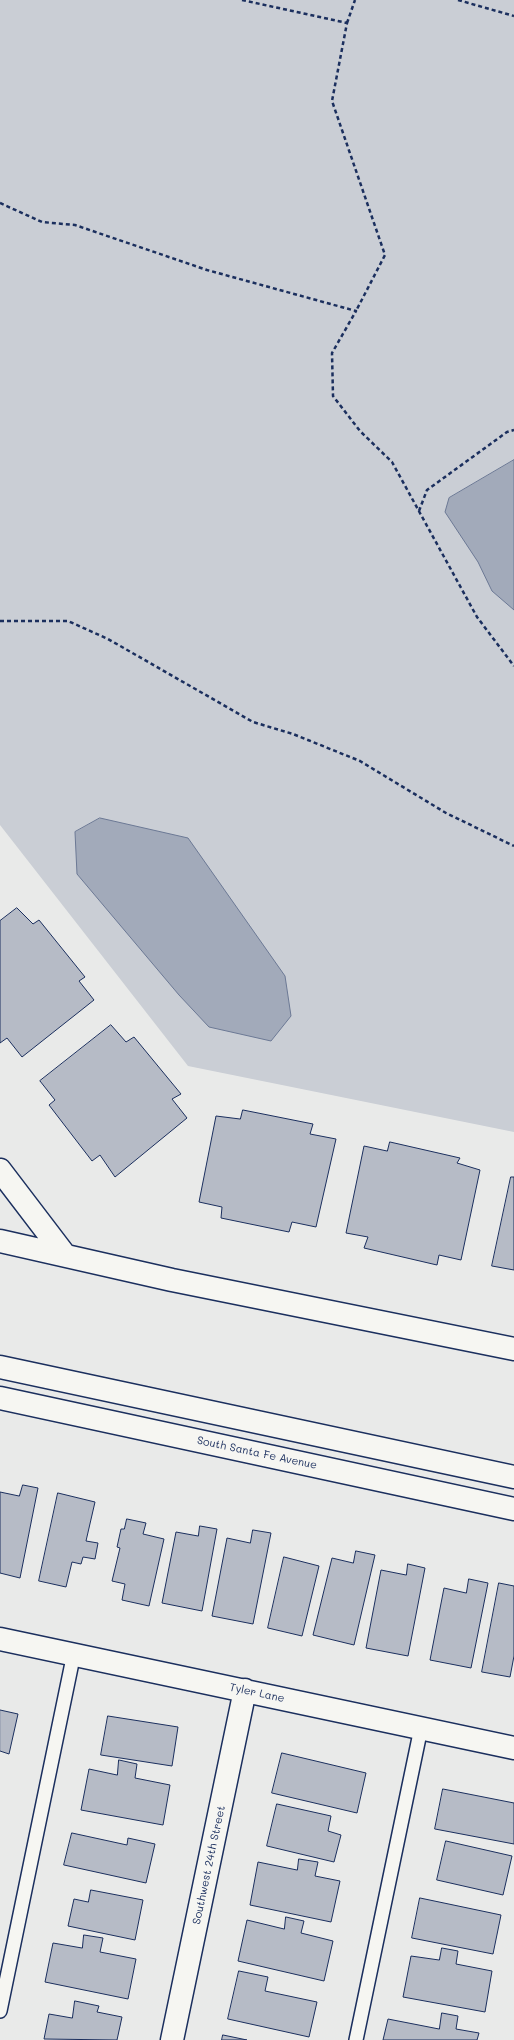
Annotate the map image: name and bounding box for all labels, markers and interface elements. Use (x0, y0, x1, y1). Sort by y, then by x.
street label: South Santa Fe Avenue (196, 1434, 318, 1472)
street label: Tyler Lane (228, 1681, 286, 1705)
street label: Southwest 24th Street (190, 1804, 228, 1926)

